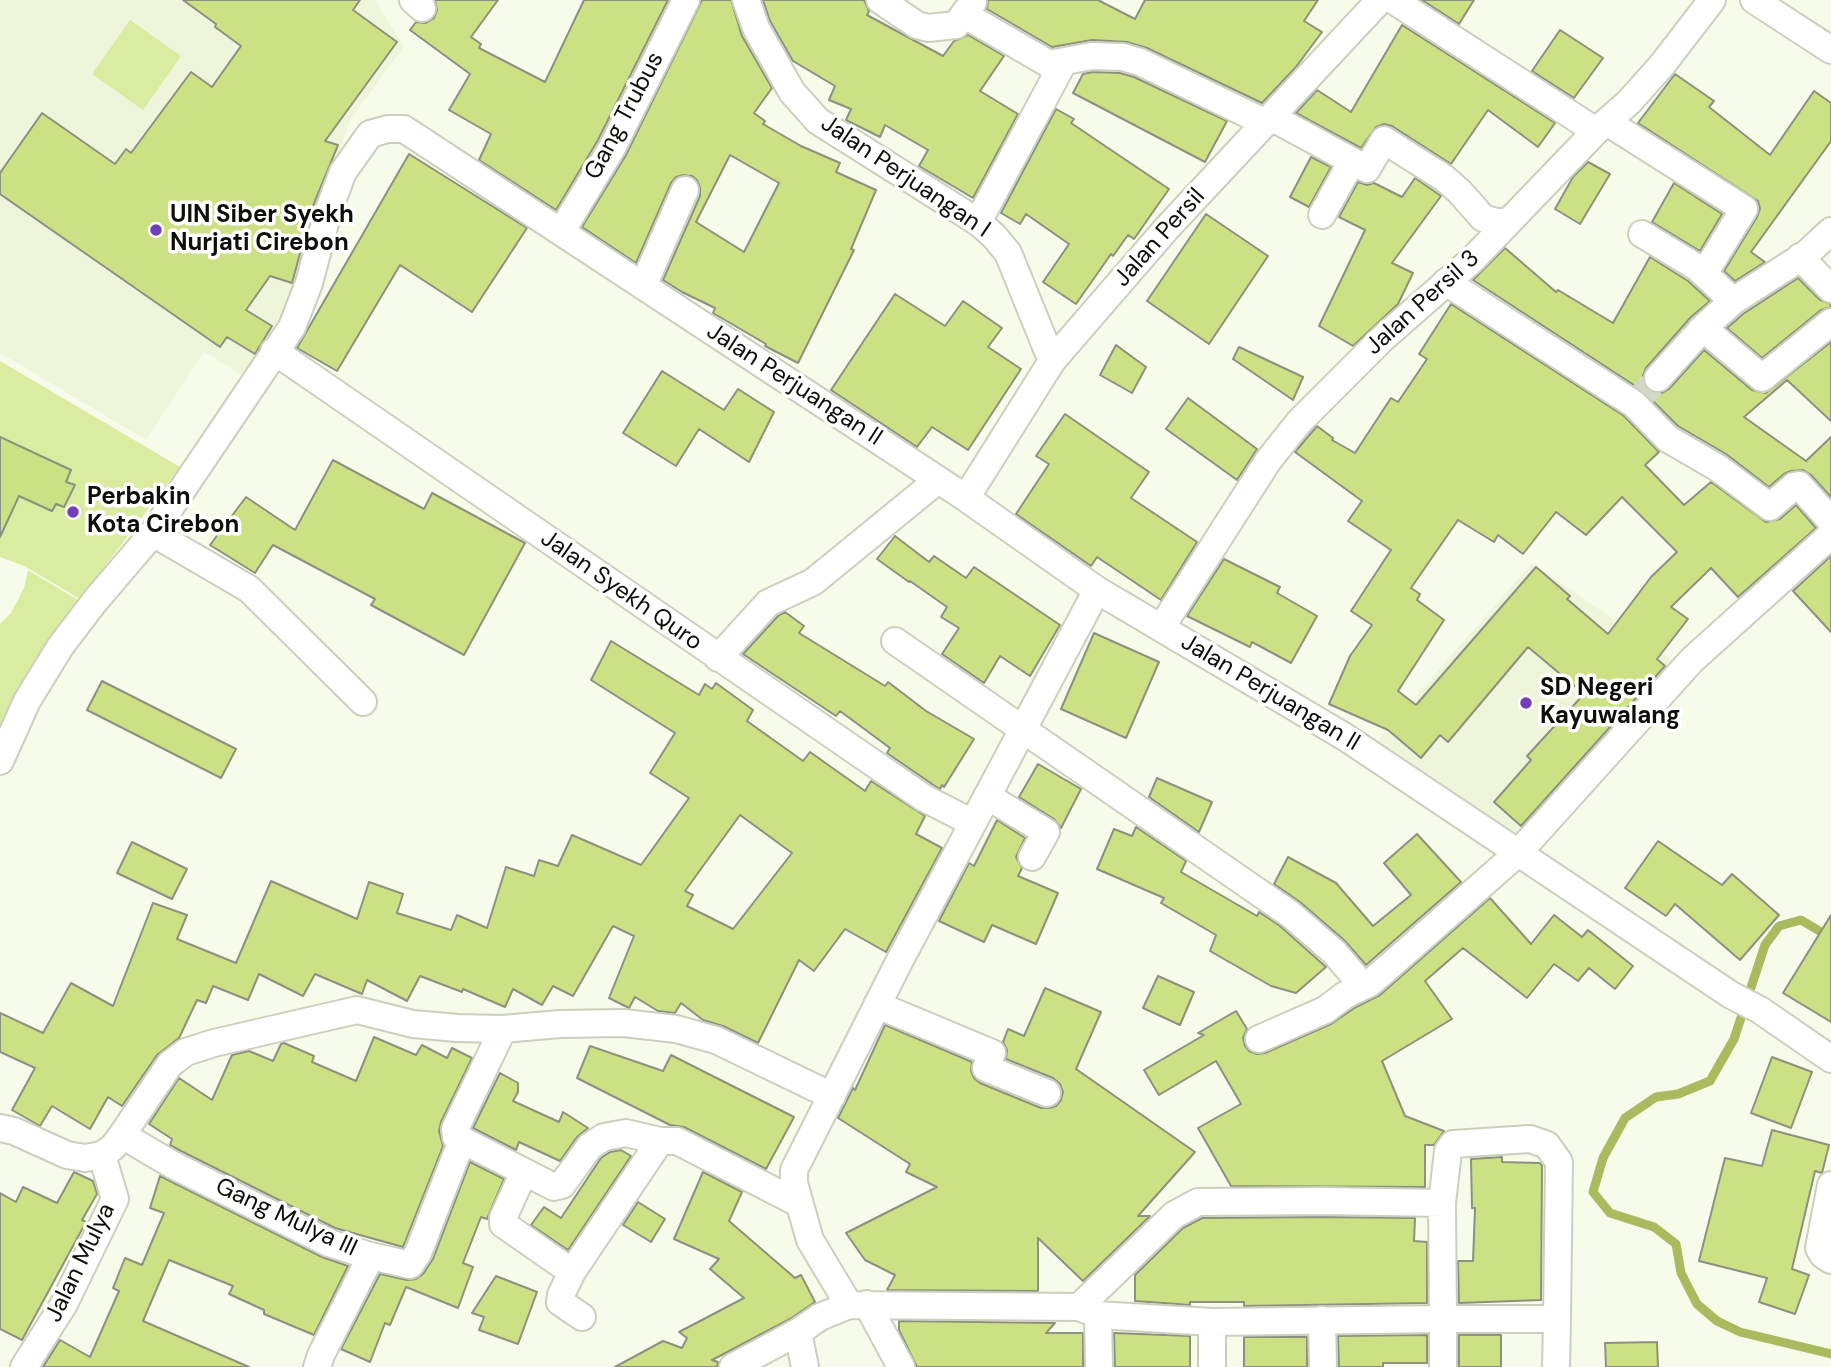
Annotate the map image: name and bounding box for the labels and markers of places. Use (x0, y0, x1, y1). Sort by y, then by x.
place label: UIN Siber Syekh Nurjati Cirebon (170, 202, 354, 258)
marker: UIN Siber Syekh Nurjati Cirebon (148, 222, 164, 238)
place label: Perbakin Kota Cirebon (87, 484, 239, 540)
marker: Perbakin Kota Cirebon (65, 504, 81, 520)
place label: SD Negeri Kayuwalang (1540, 675, 1680, 731)
marker: SD Negeri Kayuwalang (1518, 695, 1534, 711)

